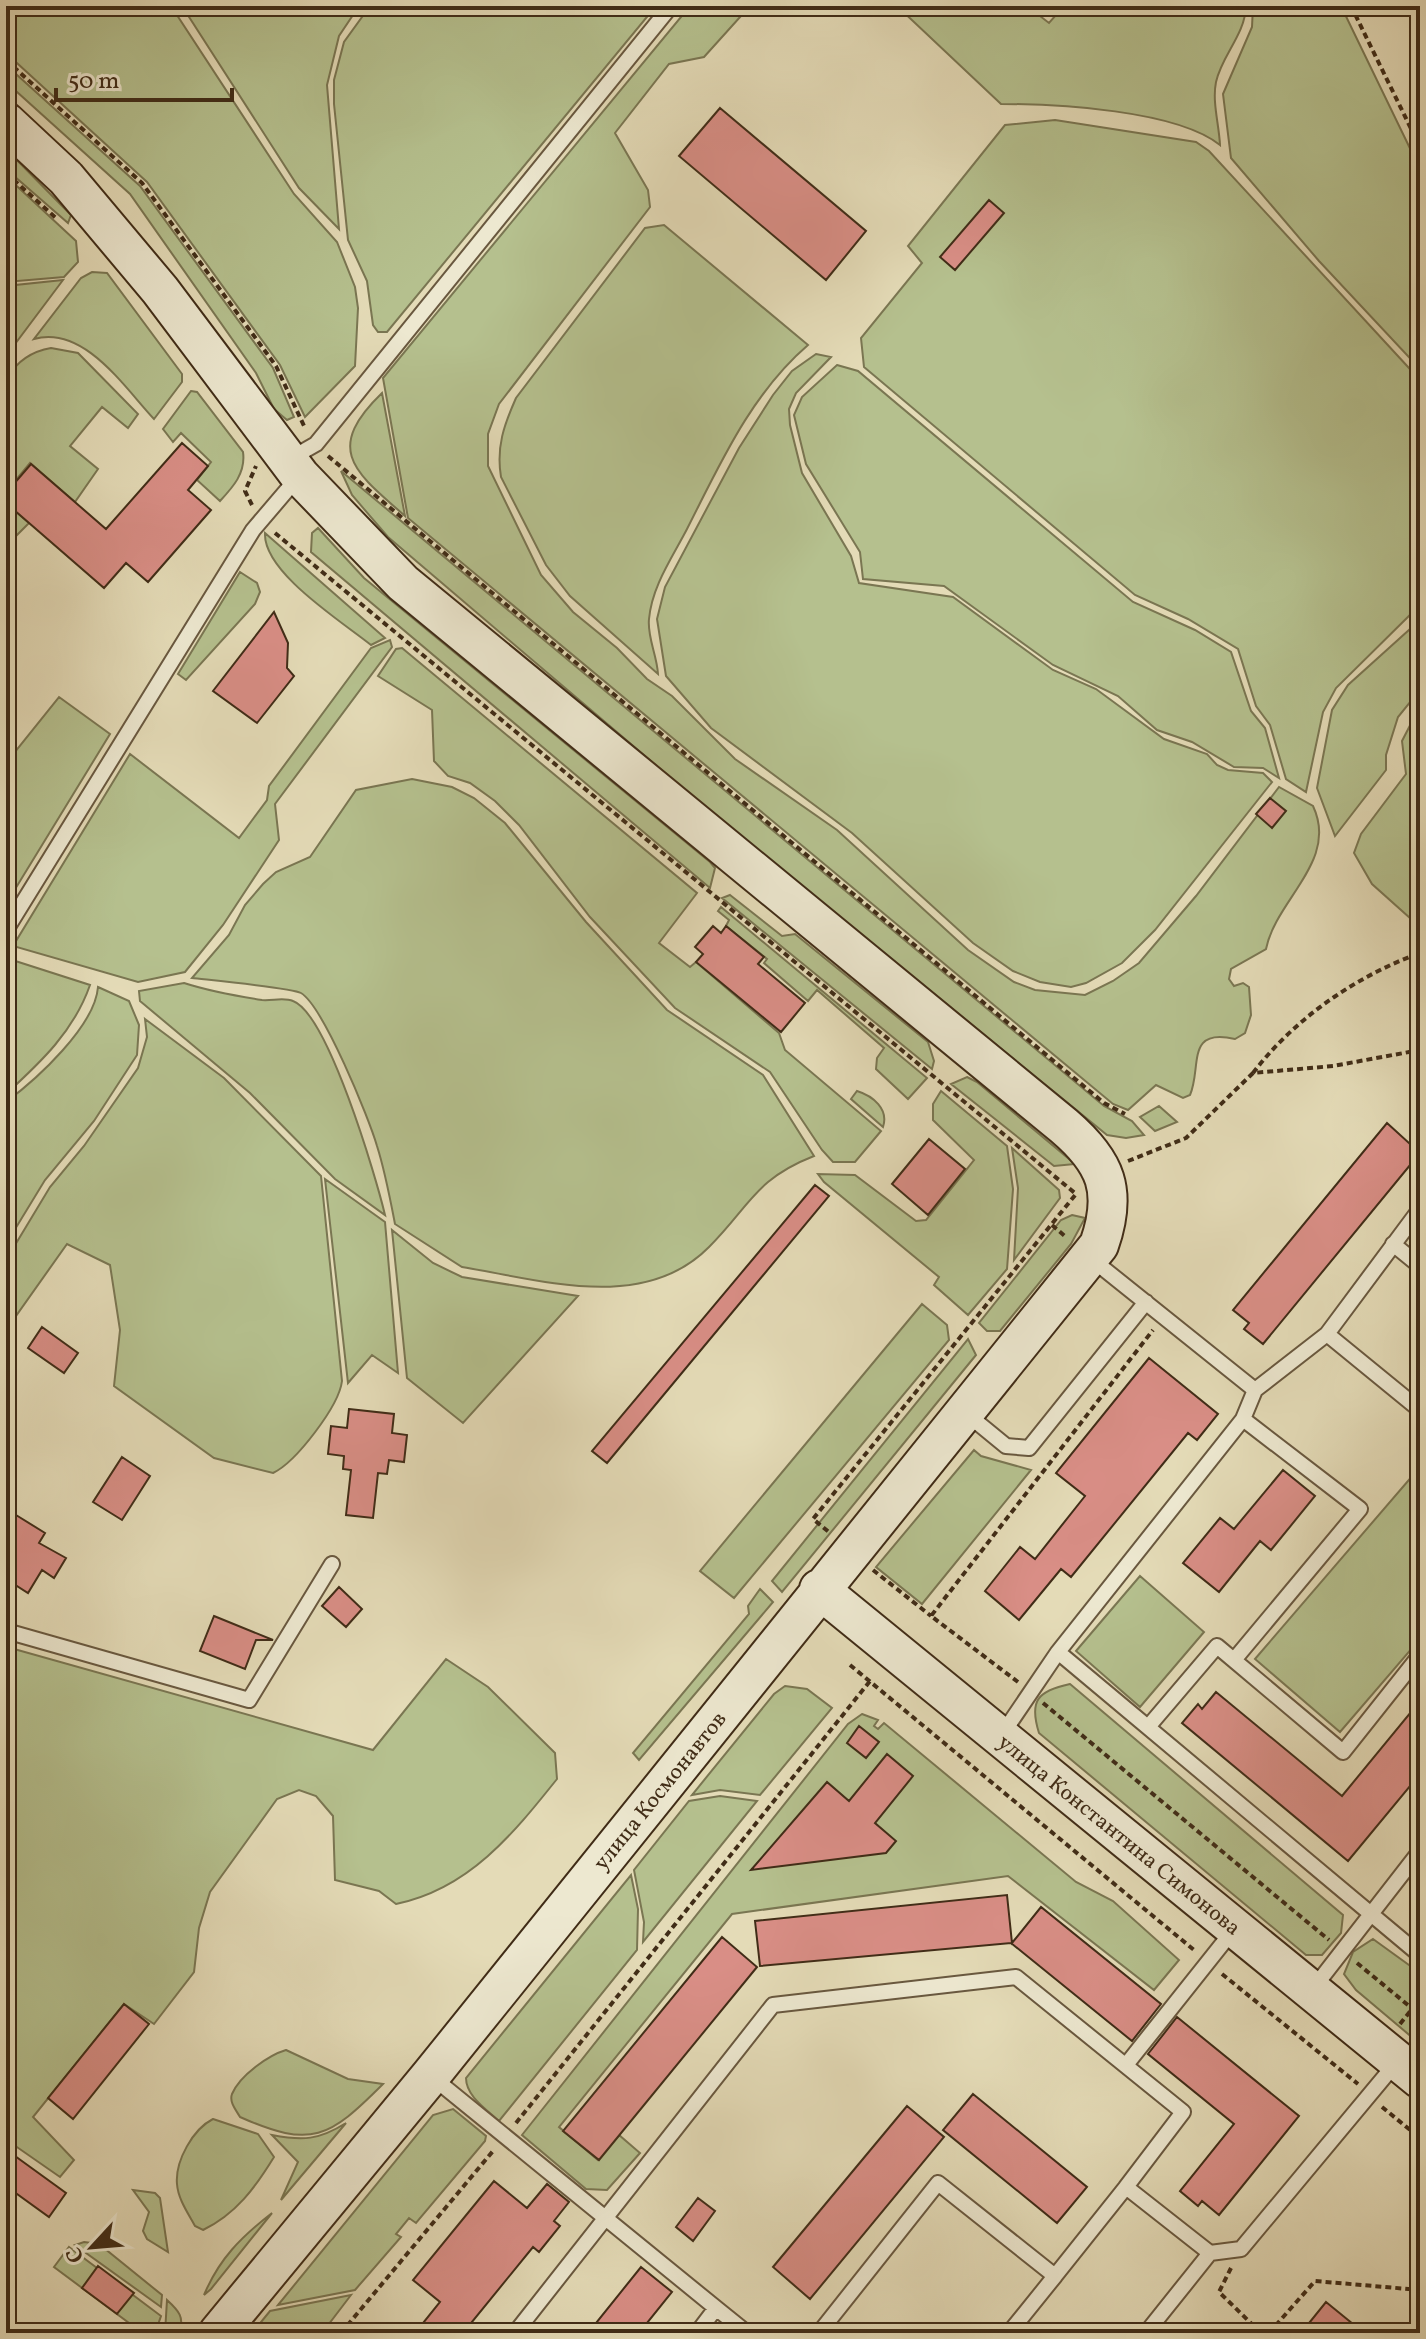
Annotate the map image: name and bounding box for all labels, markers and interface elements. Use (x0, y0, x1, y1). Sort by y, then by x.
scale bar (56, 52, 232, 102)
text: 50 m (68, 65, 120, 99)
street label: улица Космонавтов (587, 1705, 735, 1878)
street label: улица Константина Симонова (990, 1728, 1247, 1944)
north arrow (52, 2207, 132, 2287)
text: С (59, 2242, 93, 2268)

